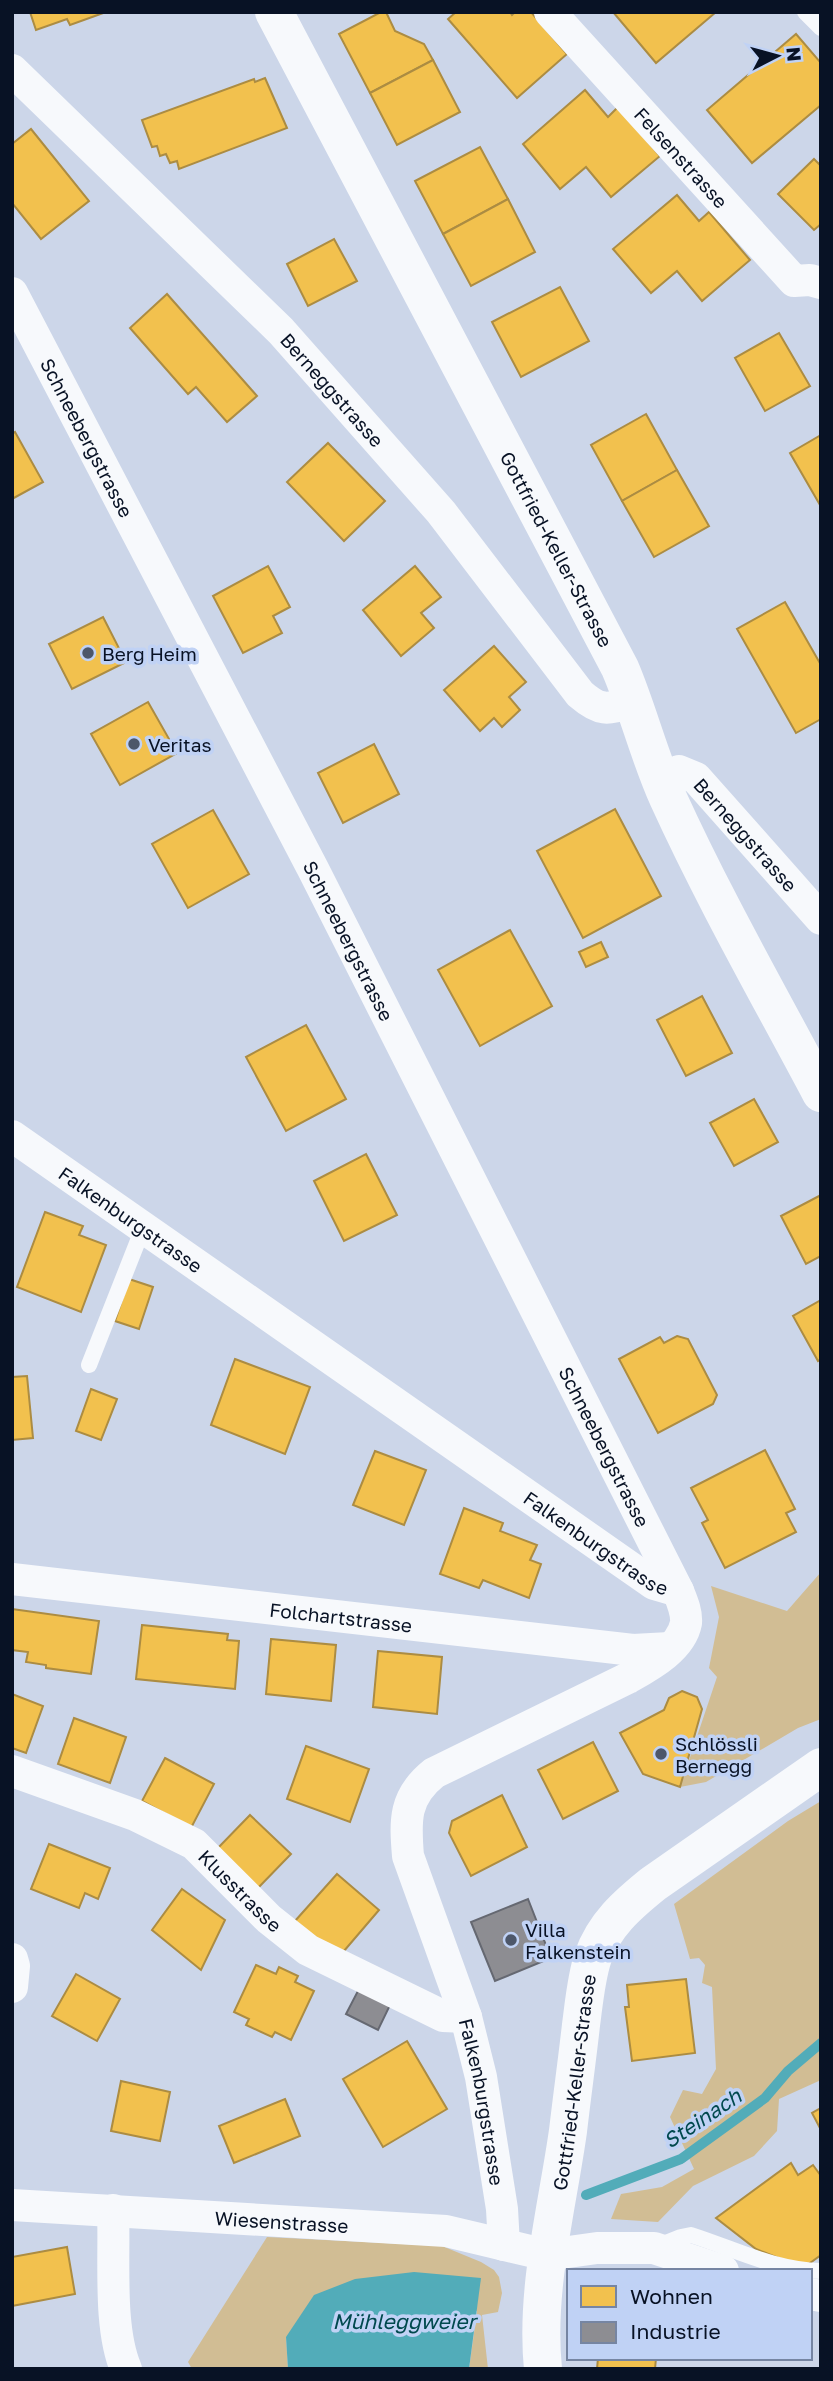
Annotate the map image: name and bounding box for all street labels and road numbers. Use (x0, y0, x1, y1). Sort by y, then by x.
street label: Felsenstrasse (630, 102, 733, 212)
street label: Berneggstrasse (276, 328, 389, 451)
street label: Schneebergstrasse (36, 354, 139, 521)
street label: Gottfried-Keller-Strasse (496, 447, 618, 651)
street label: Berneggstrasse (690, 773, 802, 896)
street label: Schneebergstrasse (299, 856, 399, 1024)
street label: Falkenburgstrasse (55, 1161, 207, 1277)
street label: Schneebergstrasse (555, 1363, 655, 1530)
street label: Falkenburgstrasse (520, 1485, 671, 1599)
street label: Folchartstrasse (268, 1597, 413, 1636)
street label: Klusstrasse (194, 1844, 287, 1936)
street label: Gottfried-Keller-Strasse (547, 1972, 600, 2192)
street label: Falkenburgstrasse (455, 2016, 510, 2187)
street label: Wiesenstrasse (214, 2206, 349, 2237)

